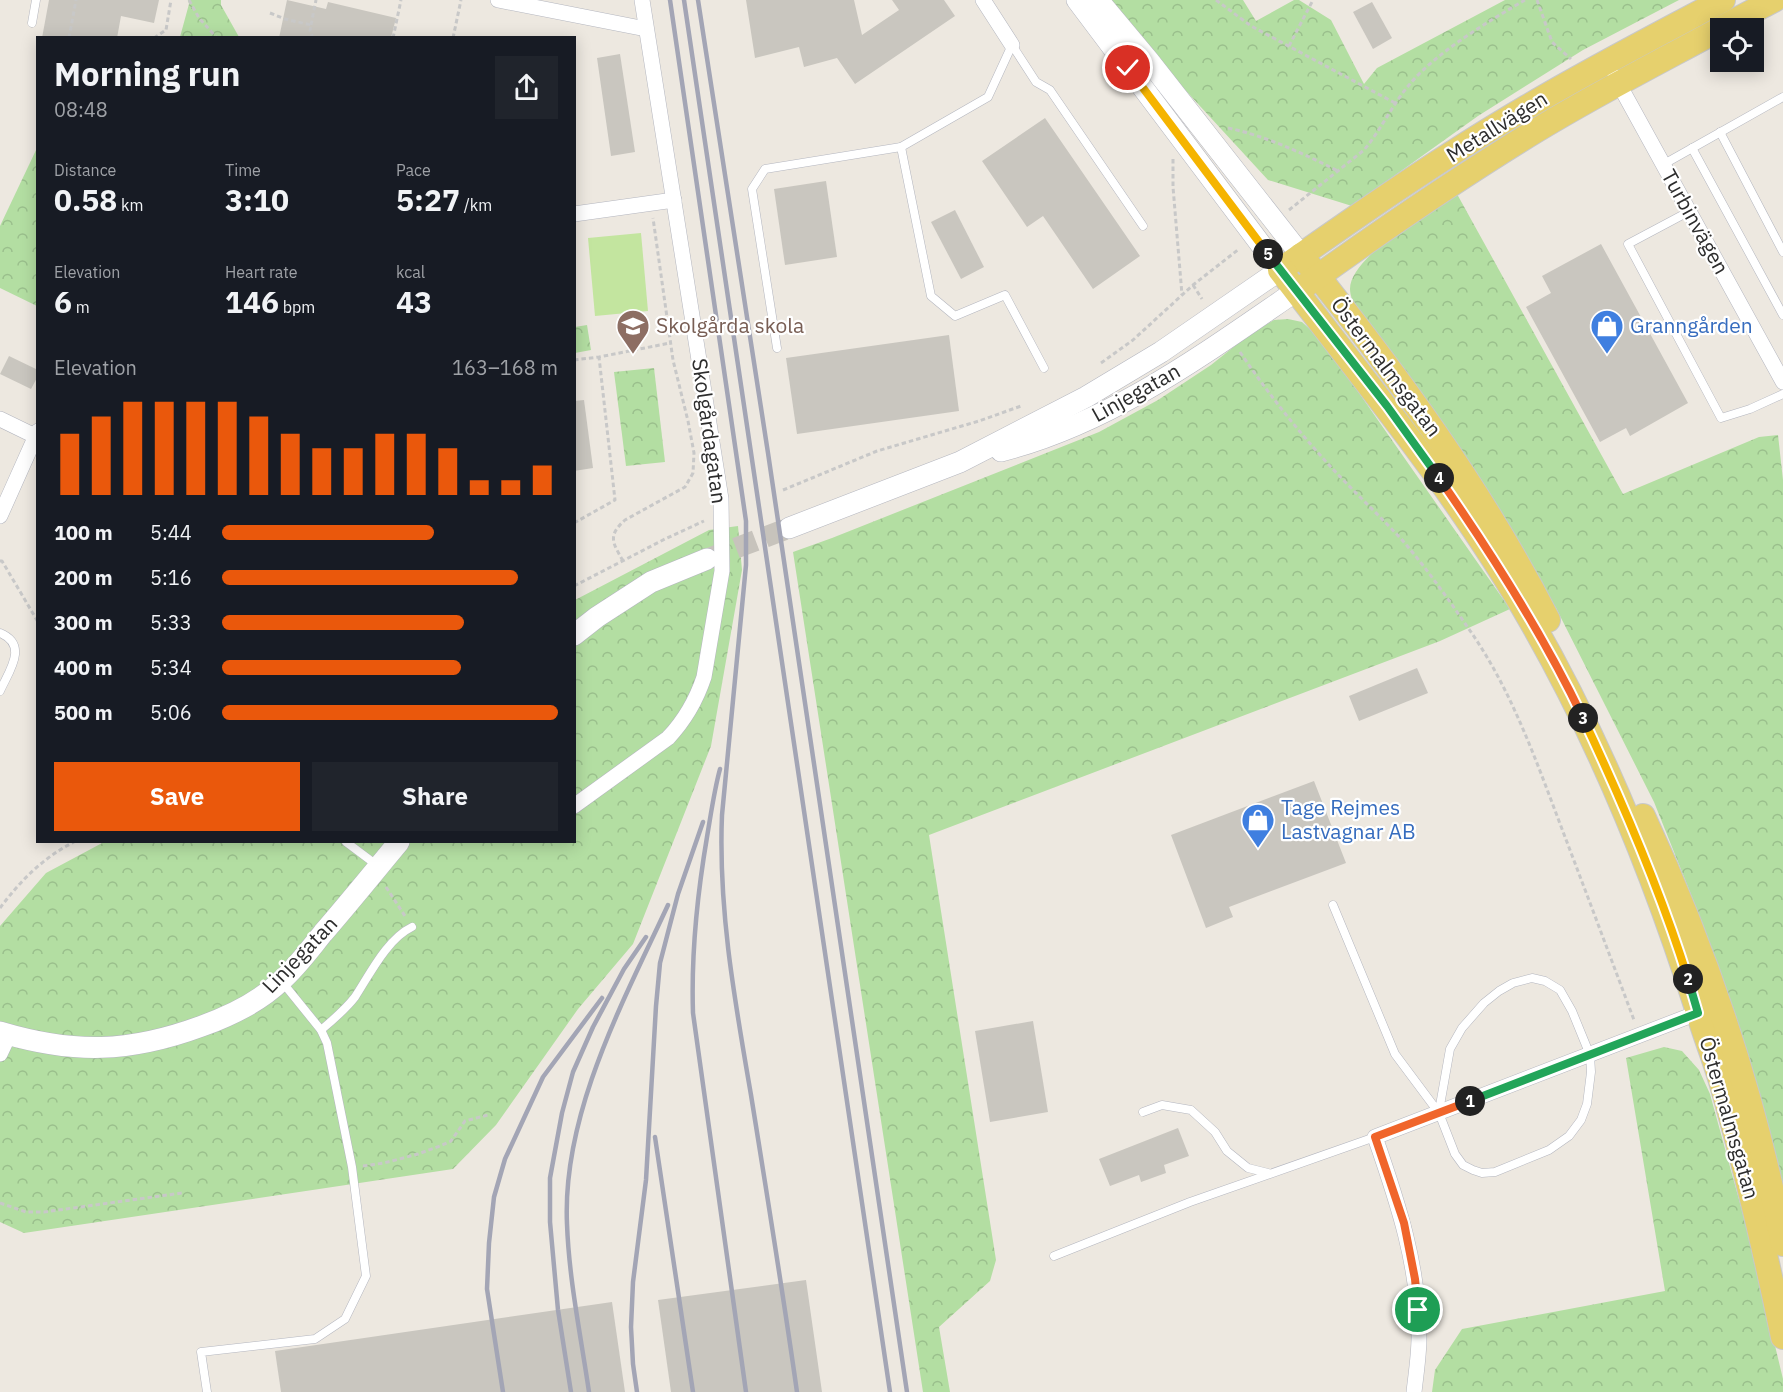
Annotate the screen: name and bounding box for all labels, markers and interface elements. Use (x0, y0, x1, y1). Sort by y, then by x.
map controls (1710, 18, 1764, 72)
button: locate (1710, 18, 1764, 72)
pin (1102, 42, 1153, 93)
icon: check (1111, 51, 1144, 84)
text: Morning run (54, 52, 240, 95)
button: share (495, 56, 558, 119)
street label: Metallvägen (1441, 84, 1552, 168)
text: 08:48 (54, 96, 108, 123)
text: Distance (54, 160, 116, 180)
text: Time (225, 160, 261, 180)
text: Pace (396, 160, 431, 180)
street label: Turbinvägen (1656, 164, 1736, 279)
text: 0.58 (54, 180, 117, 219)
text: 3:10 (225, 180, 289, 219)
text: 5:27 (396, 180, 460, 219)
text: km (117, 195, 144, 215)
text: /km (460, 195, 492, 215)
pin: 5 (1253, 239, 1283, 269)
text: 5 (1263, 244, 1273, 264)
text: Elevation (54, 262, 120, 282)
text: Heart rate (225, 262, 298, 282)
text: kcal (396, 262, 425, 282)
text: 6 (54, 282, 72, 321)
text: 146 (225, 282, 279, 321)
text: 43 (396, 282, 432, 321)
street label: Östermalmsgatan (1325, 291, 1448, 442)
text: m (72, 297, 90, 317)
text: bpm (279, 297, 315, 317)
school or university icon: Skolgårda skola (615, 308, 651, 355)
shop icon: Granngården (1589, 308, 1625, 355)
place label: Skolgårda skola (656, 311, 804, 339)
place label: Granngården (1630, 311, 1753, 339)
text: Elevation (54, 354, 137, 381)
text: 163–168 m (452, 354, 558, 381)
street label: Skolgårdagatan (686, 356, 734, 505)
street label: Linjegatan (1086, 356, 1185, 428)
pin: 4 (1424, 463, 1454, 493)
text: 4 (1434, 468, 1444, 488)
text: 100 m (54, 519, 113, 546)
text: 5:44 (150, 519, 192, 546)
text: 200 m (54, 564, 113, 591)
text: 5:16 (150, 564, 192, 591)
text: 300 m (54, 609, 113, 636)
text: 5:33 (150, 609, 192, 636)
text: 400 m (54, 654, 113, 681)
text: 5:34 (150, 654, 192, 681)
text: 500 m (54, 699, 113, 726)
text: 5:06 (150, 699, 192, 726)
pin: 3 (1568, 703, 1598, 733)
text: 3 (1578, 708, 1588, 728)
button: Save (54, 762, 300, 831)
button: Share (312, 762, 558, 831)
place label: Tage Rejmes Lastvagnar AB (1281, 793, 1416, 845)
shop icon: Tage Rejmes Lastvagnar AB (1240, 802, 1276, 849)
street label: Linjegatan (255, 910, 343, 999)
pin: 2 (1673, 964, 1703, 994)
text: 2 (1683, 969, 1693, 989)
street label: Östermalmsgatan (1693, 1033, 1767, 1202)
pin: 1 (1455, 1086, 1485, 1116)
text: 1 (1465, 1091, 1475, 1111)
pin (1392, 1284, 1443, 1335)
icon: arrive (1401, 1293, 1434, 1326)

